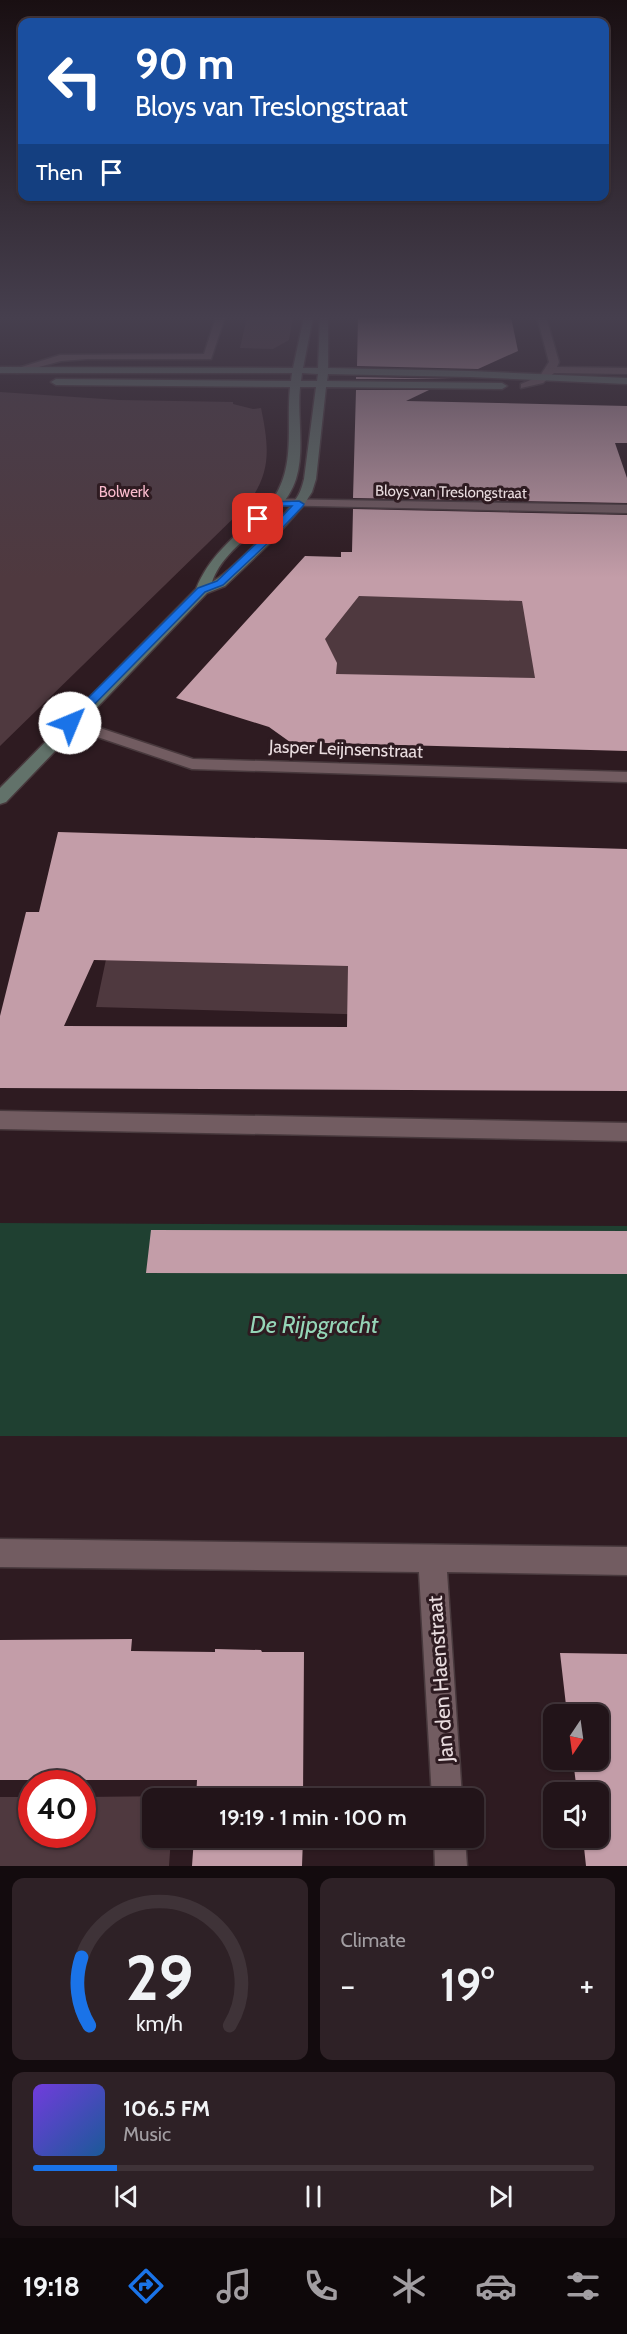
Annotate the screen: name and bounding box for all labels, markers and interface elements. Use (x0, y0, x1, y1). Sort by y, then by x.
text: 90 m (135, 38, 234, 90)
icon: left (36, 42, 114, 120)
text: Bloys van Treslongstraat (135, 90, 408, 123)
icon: arrive (95, 156, 128, 189)
text: Then (36, 159, 83, 186)
street label: Bloys van Treslongstraat (375, 482, 527, 502)
park label: Bolwerk (99, 483, 150, 501)
pin (232, 493, 283, 544)
icon: arrive (241, 502, 274, 535)
position arrow (38, 691, 102, 755)
street label: Jasper Leijnsenstraat (268, 735, 423, 763)
water label: De Rijpgracht (250, 1310, 379, 1339)
street label: Jan den Haenstraat (422, 1595, 458, 1764)
north arrow (543, 1704, 609, 1770)
map controls (543, 1704, 609, 1848)
speed limit sign: 40 (18, 1770, 96, 1848)
button: sound (543, 1782, 609, 1848)
text: 19:19 · 1 min · 100 m (219, 1804, 407, 1831)
text: Climate (341, 1928, 406, 1952)
text: 29 (126, 1940, 194, 2016)
text: 19° (440, 1958, 494, 2012)
text: − (341, 1965, 355, 2005)
text: + (579, 1965, 594, 2005)
text: km/h (136, 2010, 183, 2036)
text: 106.5 FM (123, 2095, 210, 2122)
text: Music (123, 2122, 171, 2146)
icon: previous (110, 2180, 143, 2213)
icon: pause (297, 2180, 330, 2213)
icon: next (484, 2180, 517, 2213)
icon: directions (125, 2265, 167, 2307)
icon: music (213, 2265, 255, 2307)
icon: phone (300, 2265, 342, 2307)
icon: climate (388, 2265, 430, 2307)
icon: car (475, 2265, 517, 2307)
icon: filters (562, 2265, 604, 2307)
text: 19:18 (23, 2270, 80, 2303)

